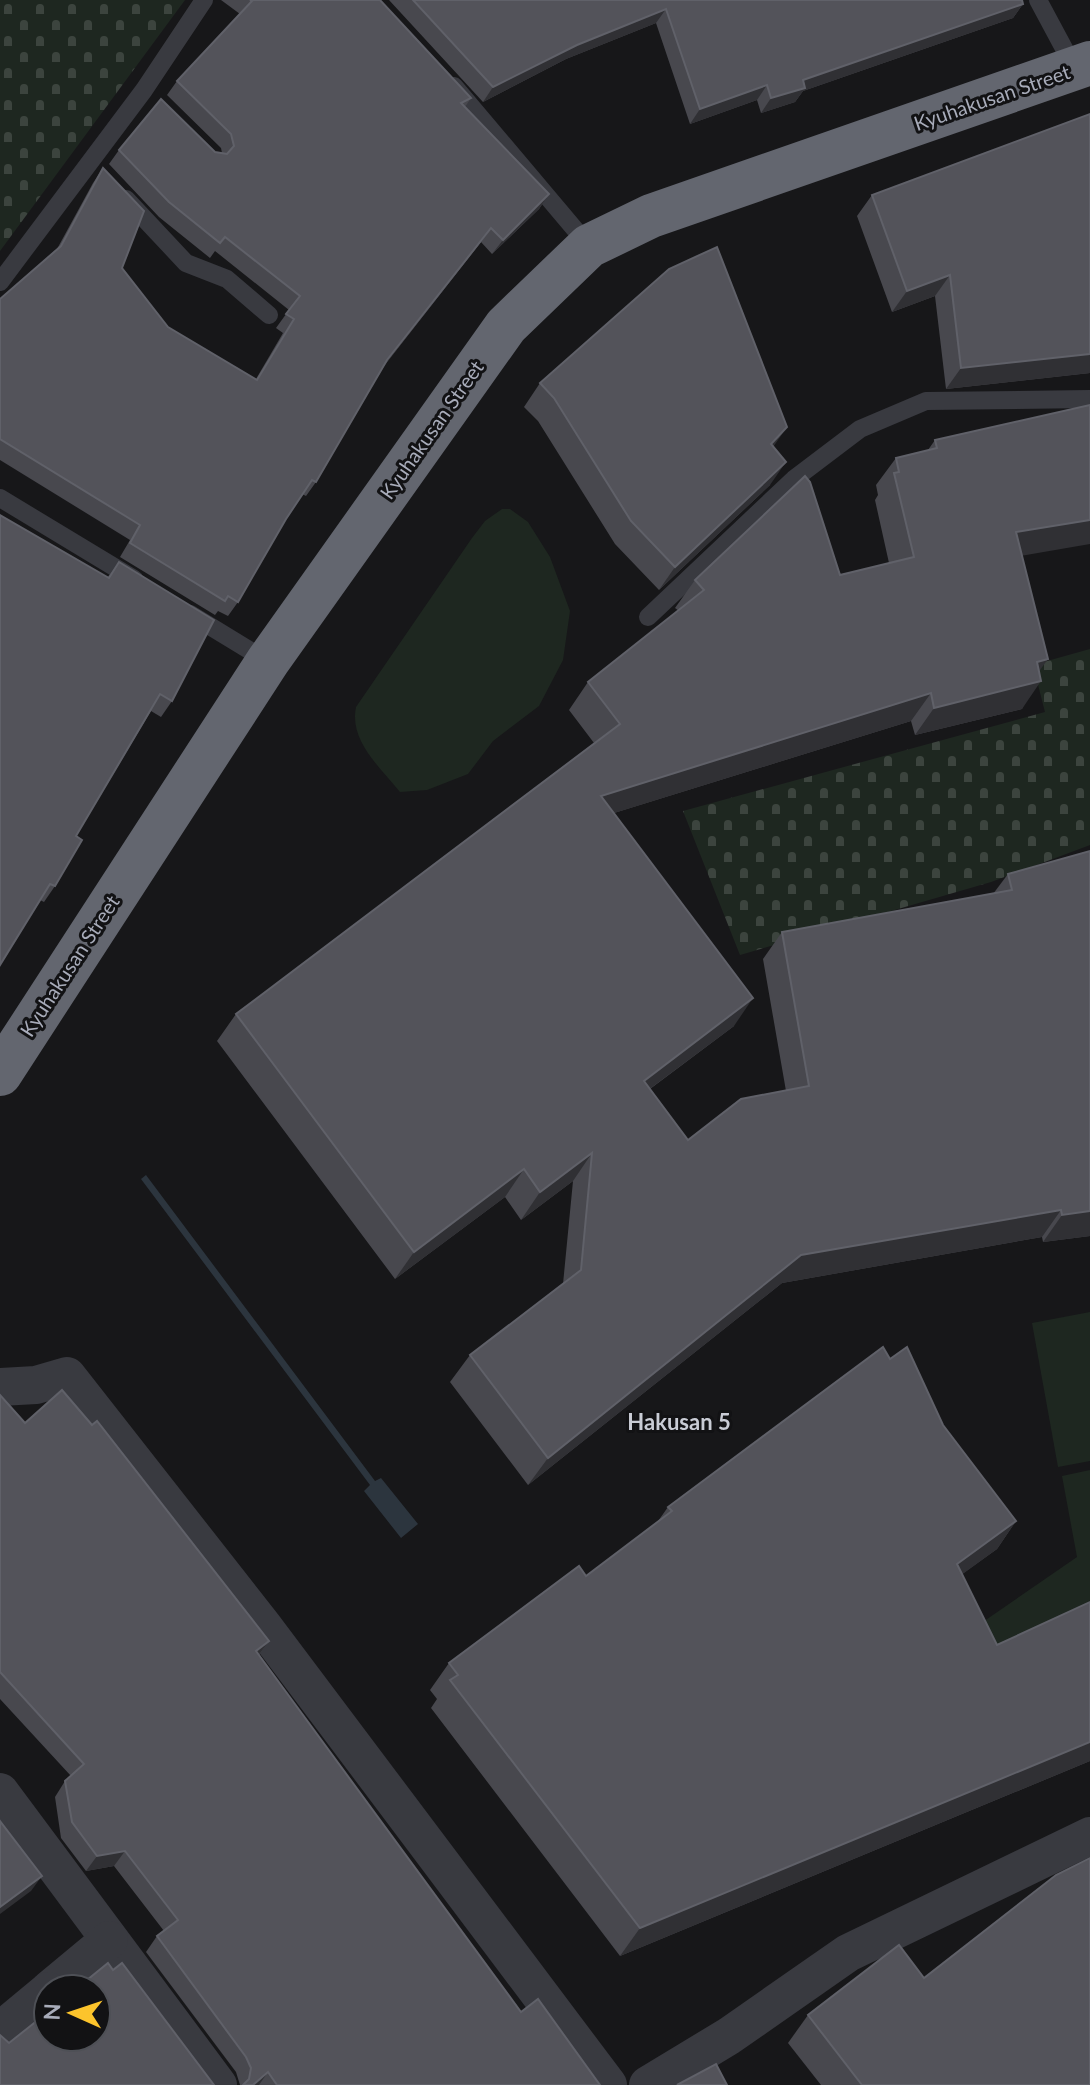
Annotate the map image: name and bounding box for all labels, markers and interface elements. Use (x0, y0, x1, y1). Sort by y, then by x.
street label: Kyuhakusan Street (910, 59, 1073, 135)
street label: Kyuhakusan Street (374, 356, 488, 503)
street label: Kyuhakusan Street (15, 890, 124, 1041)
district label: Hakusan 5 (627, 1408, 731, 1435)
north arrow (32, 1973, 112, 2053)
text: N (38, 2003, 65, 2021)

